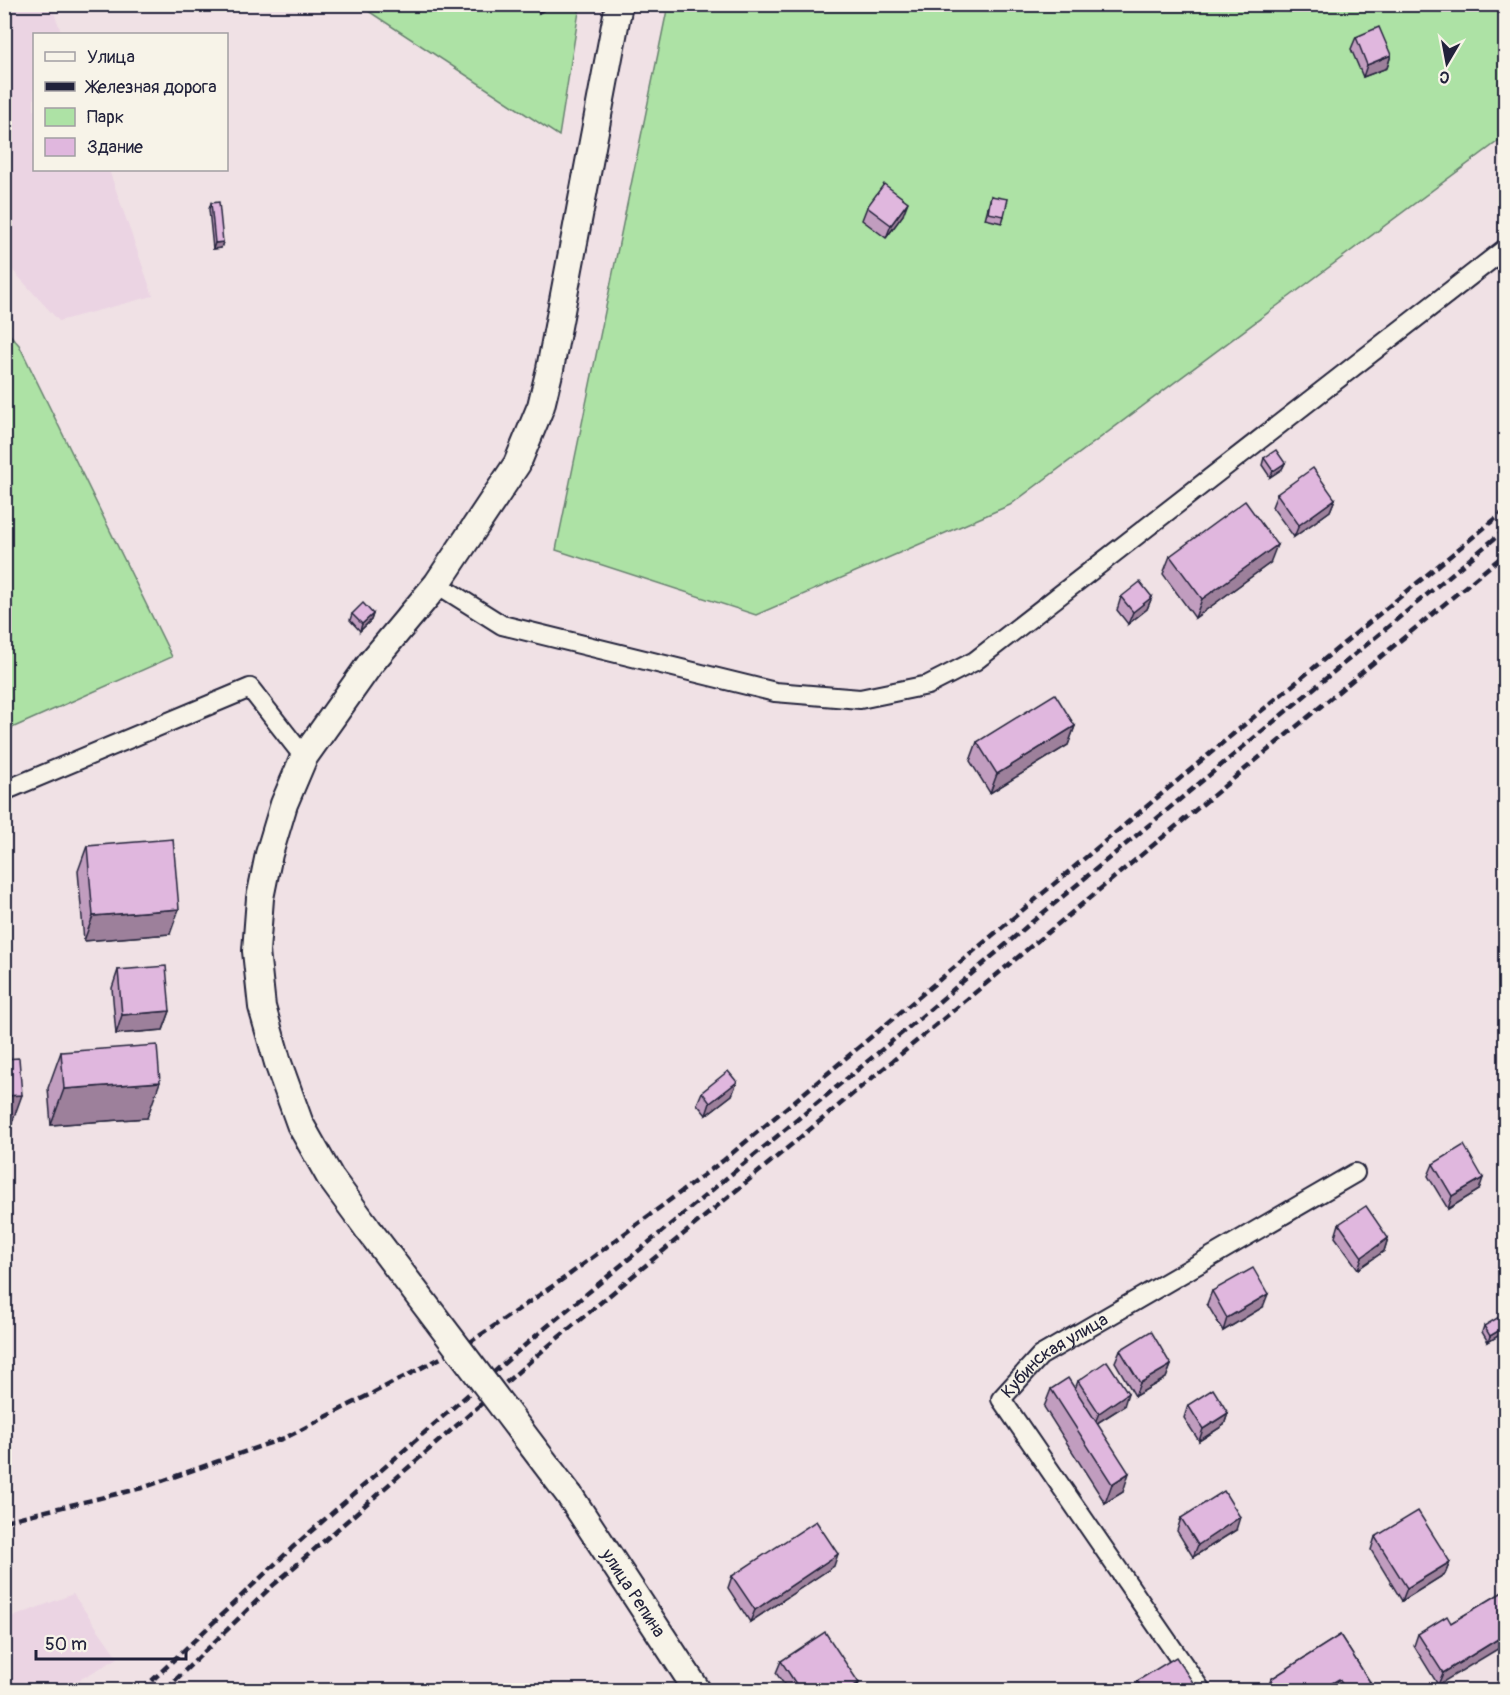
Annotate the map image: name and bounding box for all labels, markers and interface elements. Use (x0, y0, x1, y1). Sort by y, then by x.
legend (33, 33, 228, 171)
north arrow (1417, 33, 1477, 93)
text: Улица (87, 46, 135, 69)
text: С (1438, 66, 1451, 87)
text: Железная дорога (84, 76, 217, 99)
text: Парк (87, 106, 124, 129)
text: Здание (87, 136, 143, 159)
street label: Кубинская улица (996, 1308, 1112, 1403)
street label: улица Репина (596, 1544, 671, 1642)
scale bar (36, 1623, 186, 1661)
text: 50 m (45, 1633, 87, 1656)

